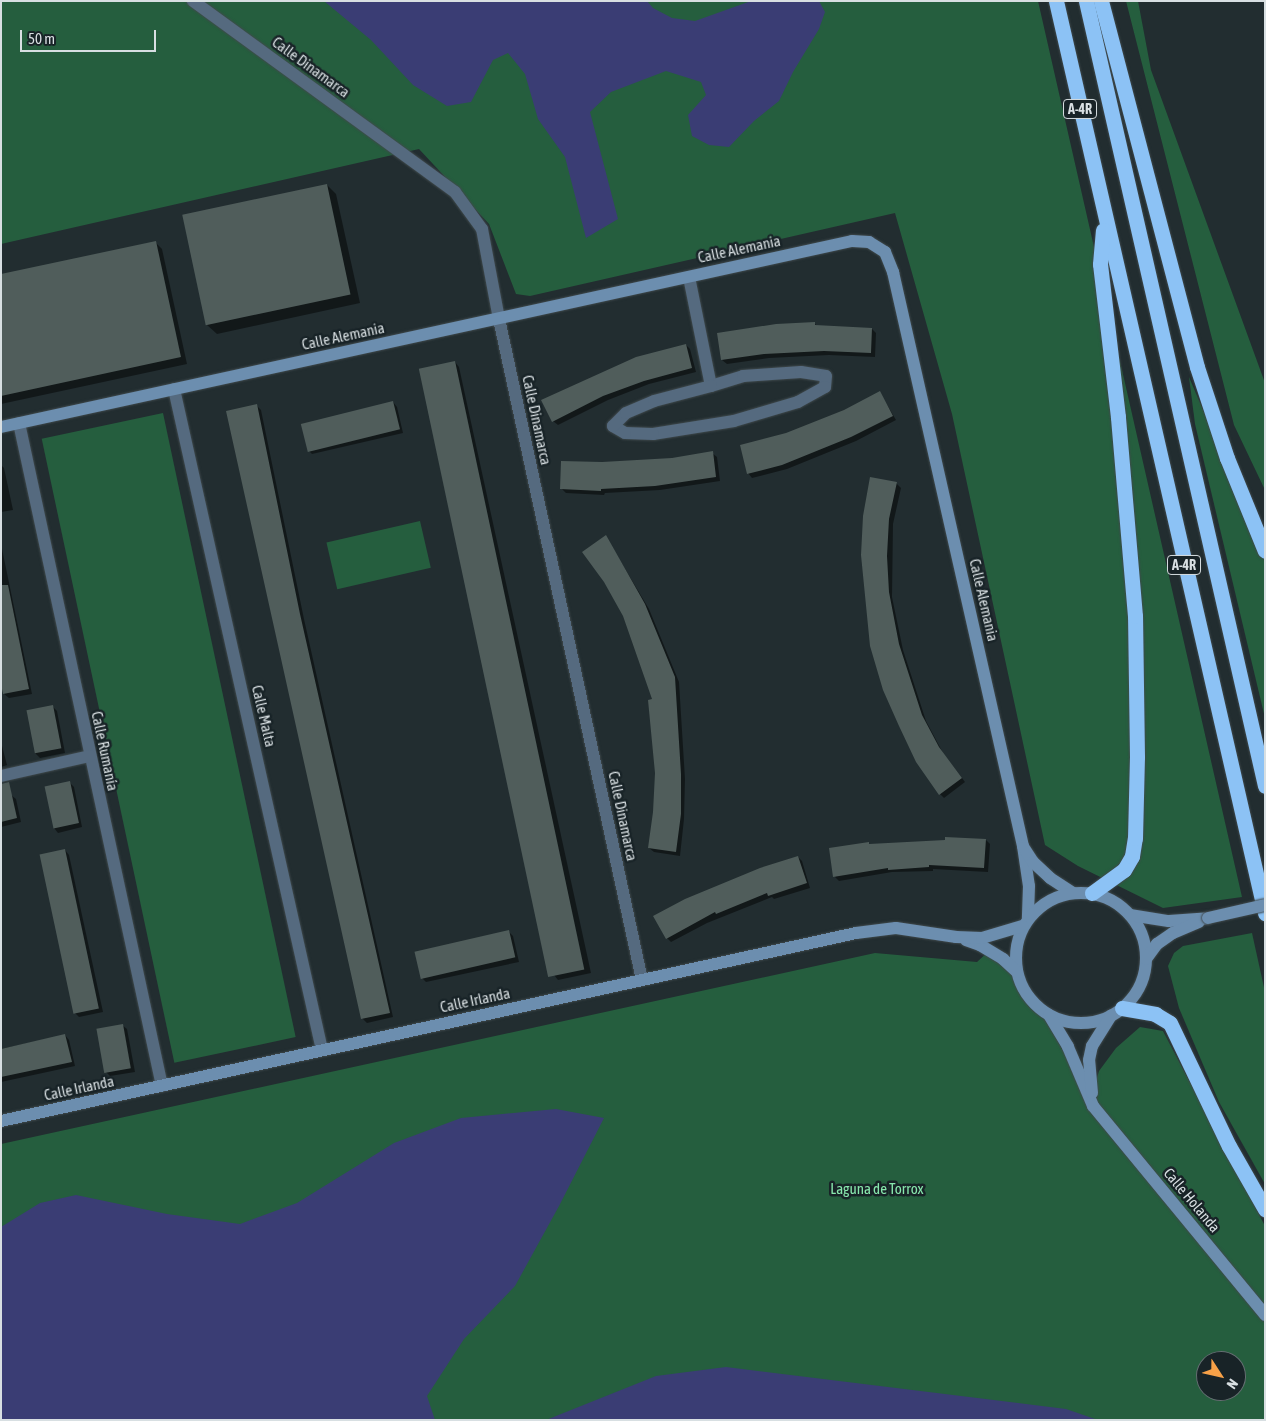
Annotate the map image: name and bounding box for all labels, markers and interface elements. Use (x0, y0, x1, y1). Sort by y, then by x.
scale bar (22, 20, 159, 52)
text: 50 m (28, 30, 55, 47)
street label: Calle Dinamarca (269, 33, 353, 101)
road number: A-4R (1062, 98, 1098, 120)
street label: Calle Alemania (696, 231, 782, 267)
street label: Calle Alemania (300, 318, 386, 354)
street label: Calle Dinamarca (519, 374, 555, 466)
road number: A-4R (1166, 554, 1202, 576)
street label: Calle Alemania (966, 557, 1002, 643)
street label: Calle Malta (248, 683, 280, 749)
street label: Calle Rumanía (88, 710, 122, 792)
street label: Calle Dinamarca (605, 770, 641, 862)
street label: Calle Irlanda (438, 984, 512, 1016)
street label: Calle Irlanda (42, 1072, 116, 1104)
street label: Calle Holanda (1160, 1164, 1224, 1236)
park label: Laguna de Torrox (830, 1180, 924, 1198)
north arrow (1196, 1351, 1246, 1401)
text: N (1224, 1376, 1241, 1392)

